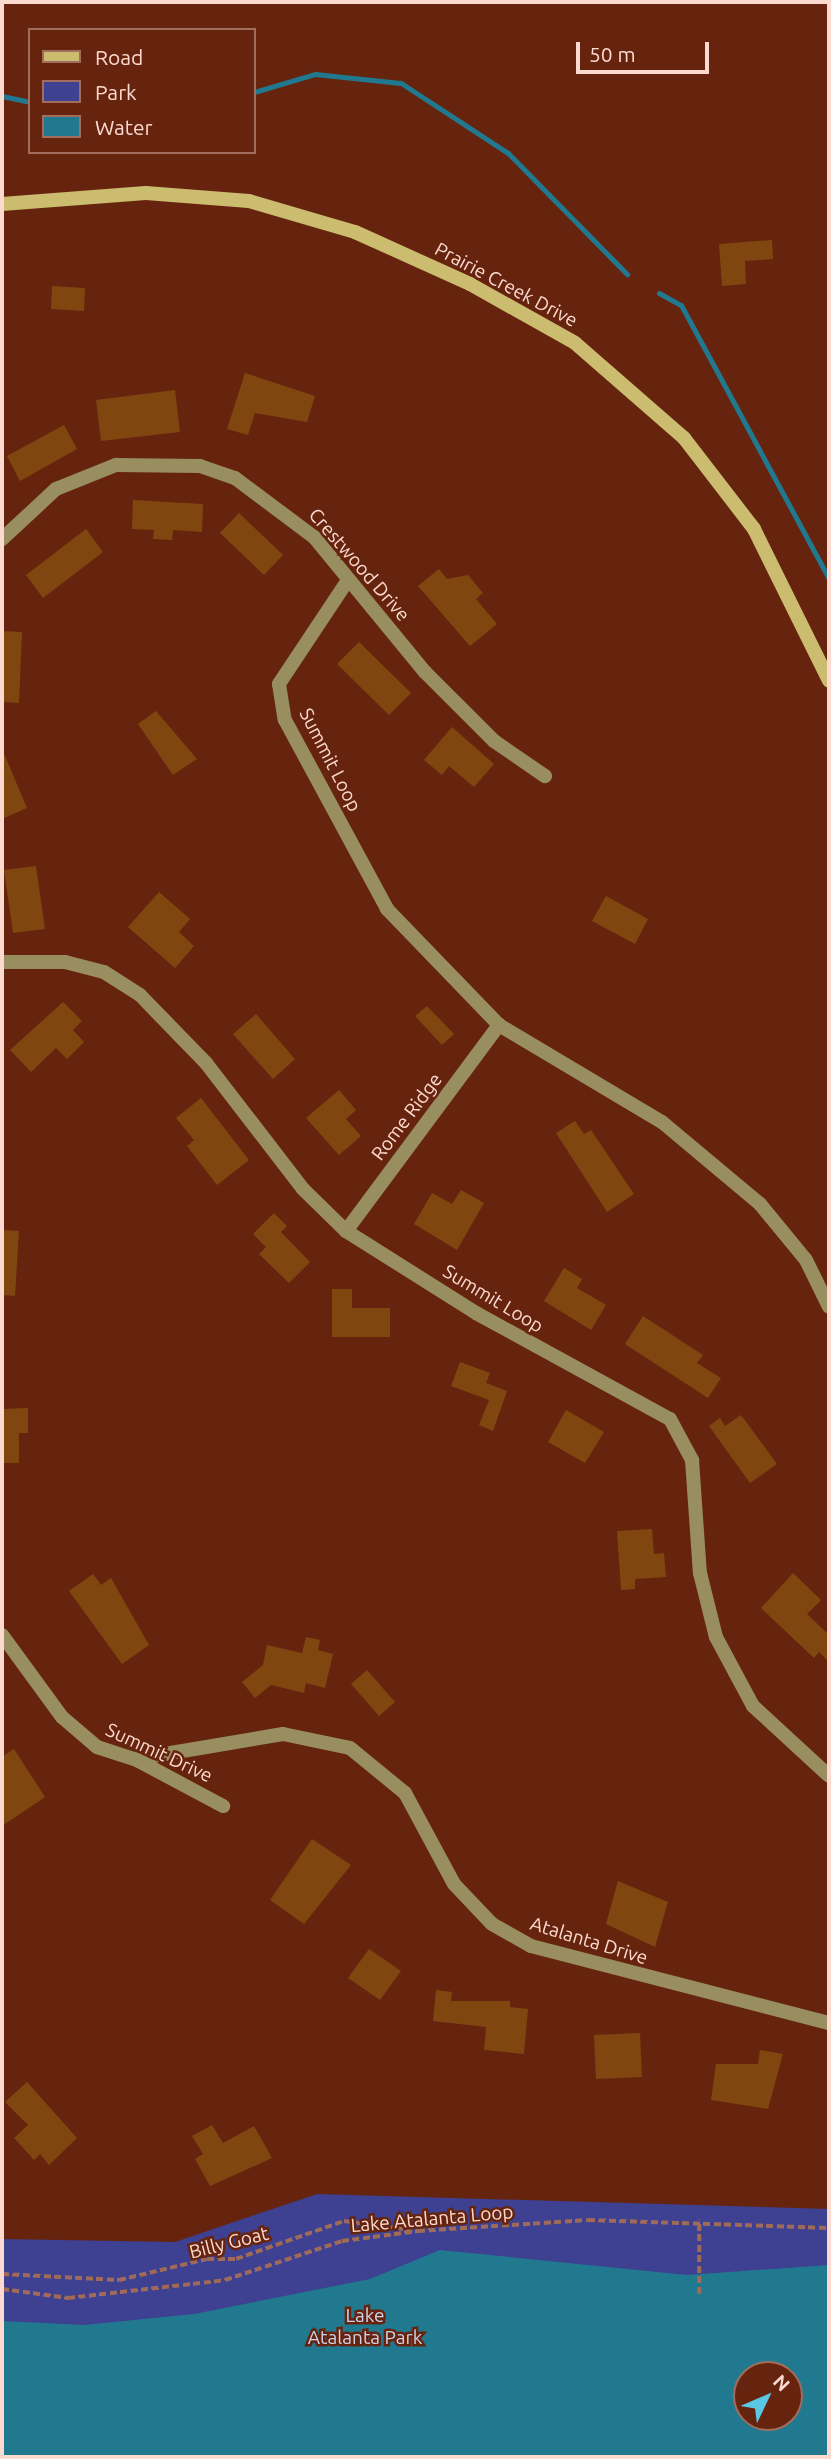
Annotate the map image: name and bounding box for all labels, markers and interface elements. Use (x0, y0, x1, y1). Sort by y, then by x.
legend (28, 28, 256, 154)
scale bar (579, 28, 712, 72)
text: 50 m (589, 42, 636, 66)
text: Road (95, 45, 143, 69)
text: Park (95, 80, 137, 104)
text: Water (95, 115, 153, 139)
street label: Prairie Creek Drive (431, 238, 581, 332)
street label: Crestwood Drive (304, 504, 414, 626)
street label: Summit Loop (294, 704, 366, 816)
street label: Rome Ridge (367, 1069, 447, 1165)
street label: Summit Loop (439, 1260, 547, 1338)
street label: Summit Drive (102, 1718, 216, 1788)
street label: Atalanta Drive (528, 1912, 650, 1970)
street label: Lake Atalanta Loop (350, 2201, 514, 2237)
street label: Billy Goat (187, 2222, 271, 2264)
park label: Lake Atalanta Park (308, 2305, 422, 2349)
north arrow (733, 2361, 803, 2431)
text: N (769, 2370, 795, 2396)

